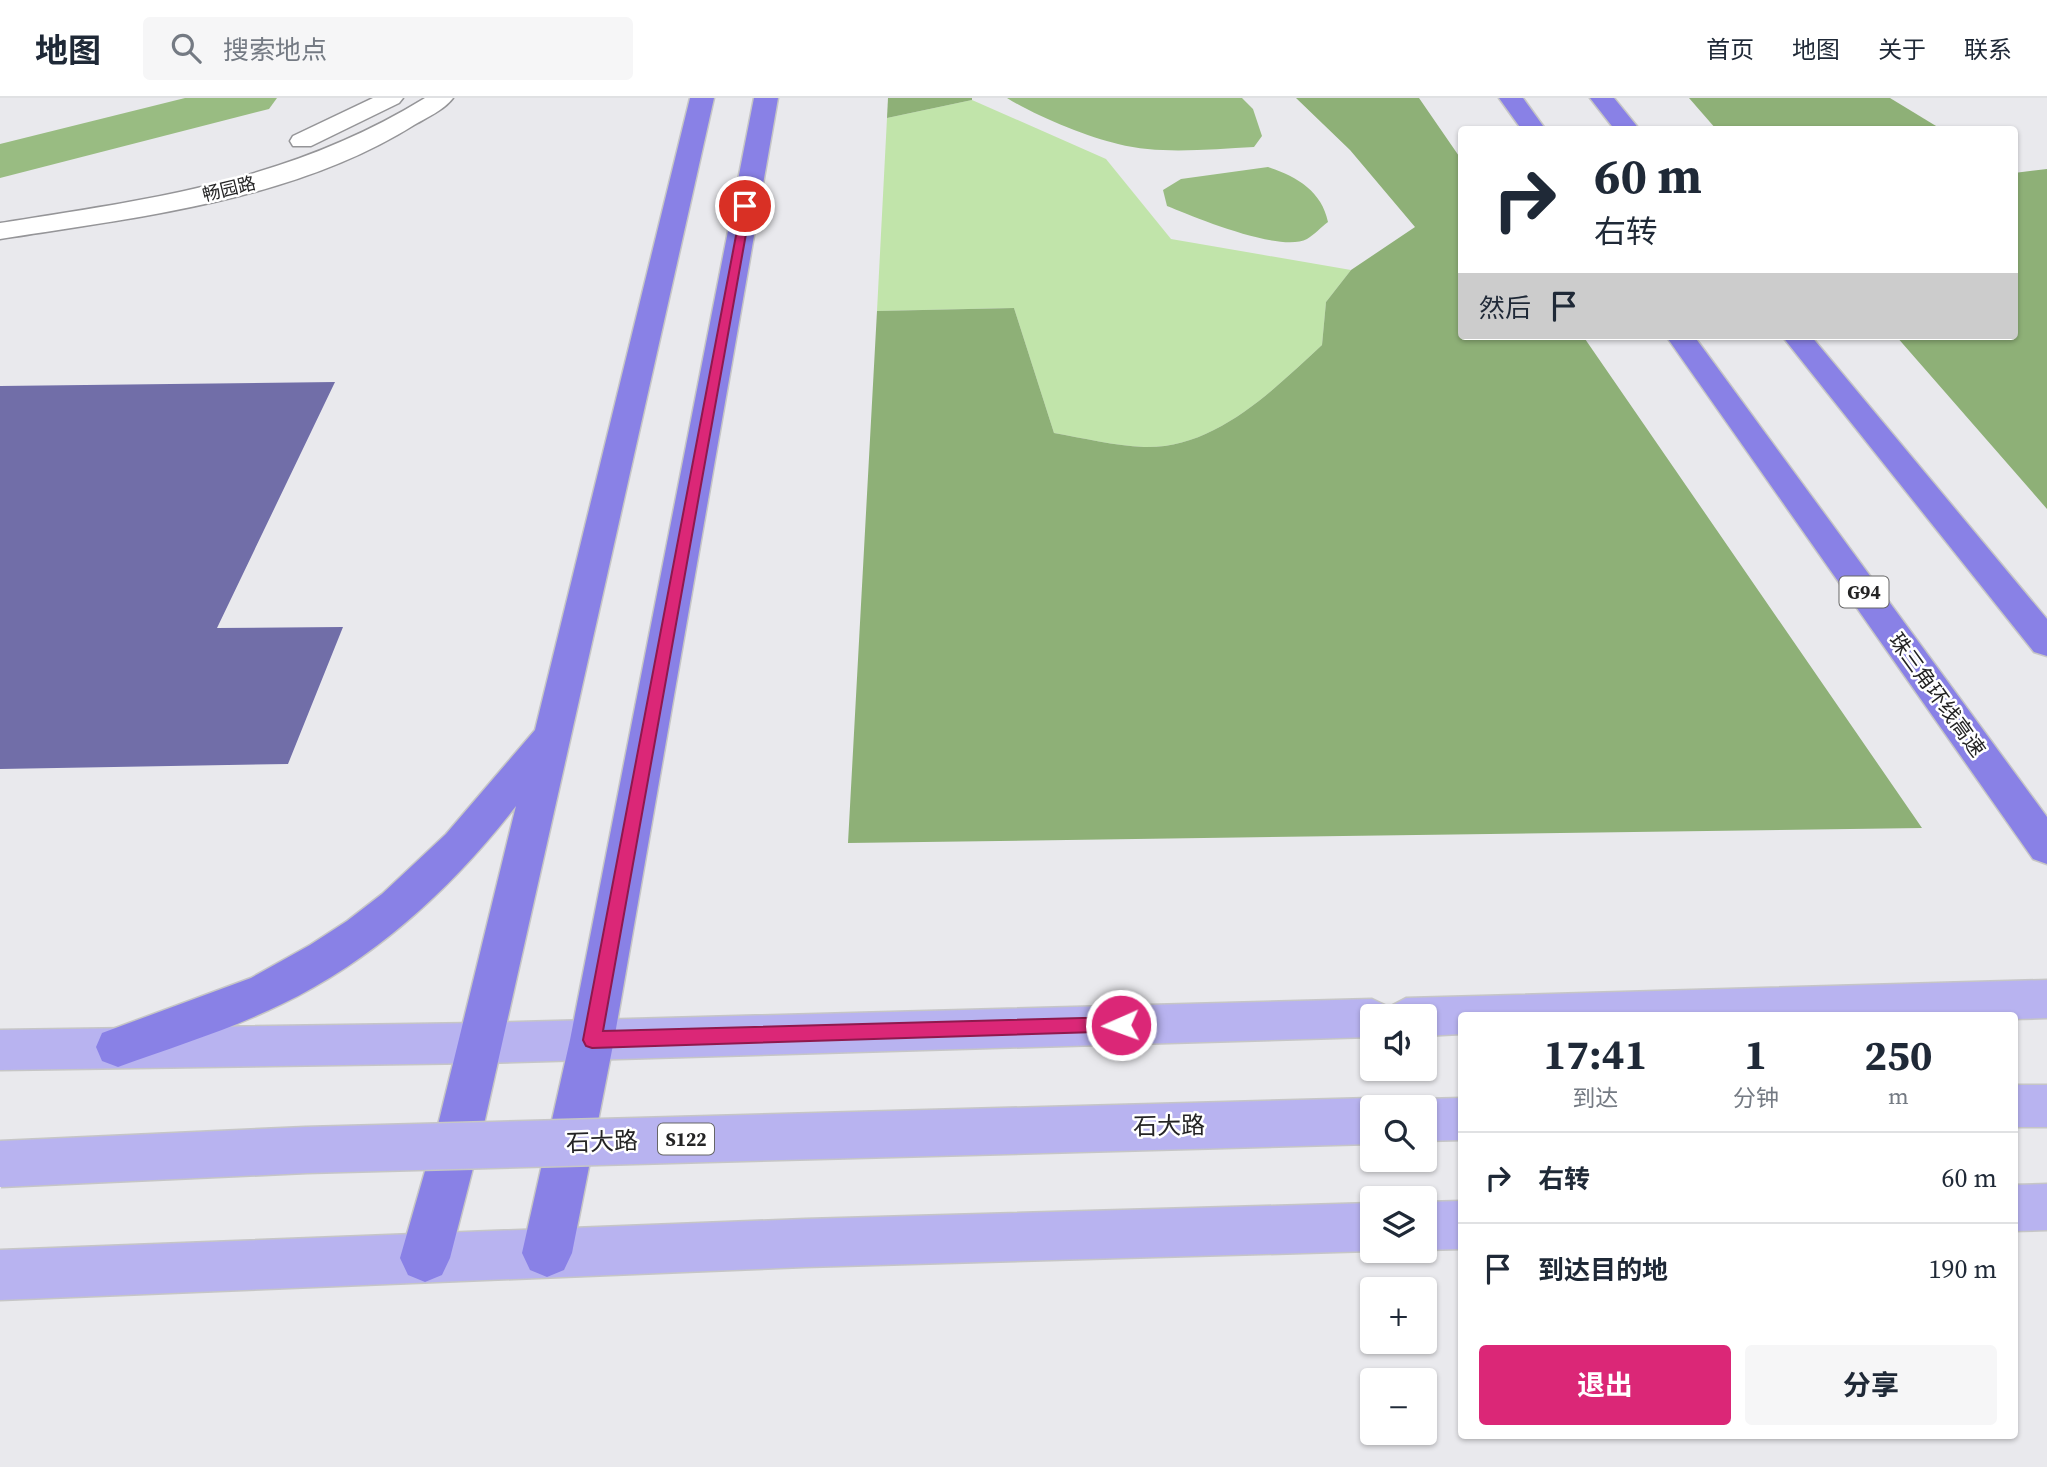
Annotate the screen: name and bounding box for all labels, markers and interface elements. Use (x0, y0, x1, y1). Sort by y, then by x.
search box (143, 17, 633, 80)
text: 地图 (35, 28, 101, 73)
icon: search (167, 29, 205, 67)
text: 搜索地点 (223, 32, 327, 68)
text: 首页 (1706, 33, 1754, 66)
text: 地图 (1792, 33, 1840, 66)
text: 关于 (1878, 33, 1926, 66)
text: 联系 (1964, 33, 2012, 66)
text: 60 m (1594, 142, 1702, 209)
icon: right (1479, 154, 1570, 245)
street label: 畅园路 (200, 170, 258, 207)
pin (715, 176, 775, 236)
icon: arrive (726, 187, 764, 225)
text: 右转 (1594, 210, 1658, 254)
icon: arrive (1545, 287, 1583, 325)
text: 然后 (1479, 290, 1531, 326)
road number: G94 (1840, 576, 1888, 607)
street label: 珠三角环线高速 (1882, 627, 1992, 763)
position arrow (1084, 988, 1158, 1062)
map controls (1360, 1004, 1437, 1445)
button: sound (1360, 1004, 1437, 1081)
text: 17:41 (1544, 1025, 1647, 1083)
text: 1 (1744, 1025, 1767, 1083)
text: 250 (1864, 1026, 1932, 1084)
text: m (1888, 1080, 1909, 1112)
text: 到达 (1572, 1082, 1618, 1114)
text: 分钟 (1733, 1082, 1779, 1114)
button: search (1360, 1095, 1437, 1172)
street label: 石大路 (1133, 1108, 1205, 1143)
street label: 石大路 (565, 1124, 639, 1159)
road number: S122 (658, 1124, 714, 1154)
icon: right (1479, 1159, 1517, 1197)
text: 60 m (1942, 1160, 1997, 1196)
text: 右转 (1538, 1161, 1590, 1197)
button: layers (1360, 1186, 1437, 1263)
icon: arrive (1479, 1250, 1517, 1288)
text: 190 m (1929, 1251, 1997, 1287)
text: 到达目的地 (1538, 1252, 1668, 1288)
button: + (1360, 1277, 1437, 1354)
button: 退出 (1479, 1345, 1731, 1425)
button: 分享 (1745, 1345, 1997, 1425)
button: − (1360, 1368, 1437, 1445)

